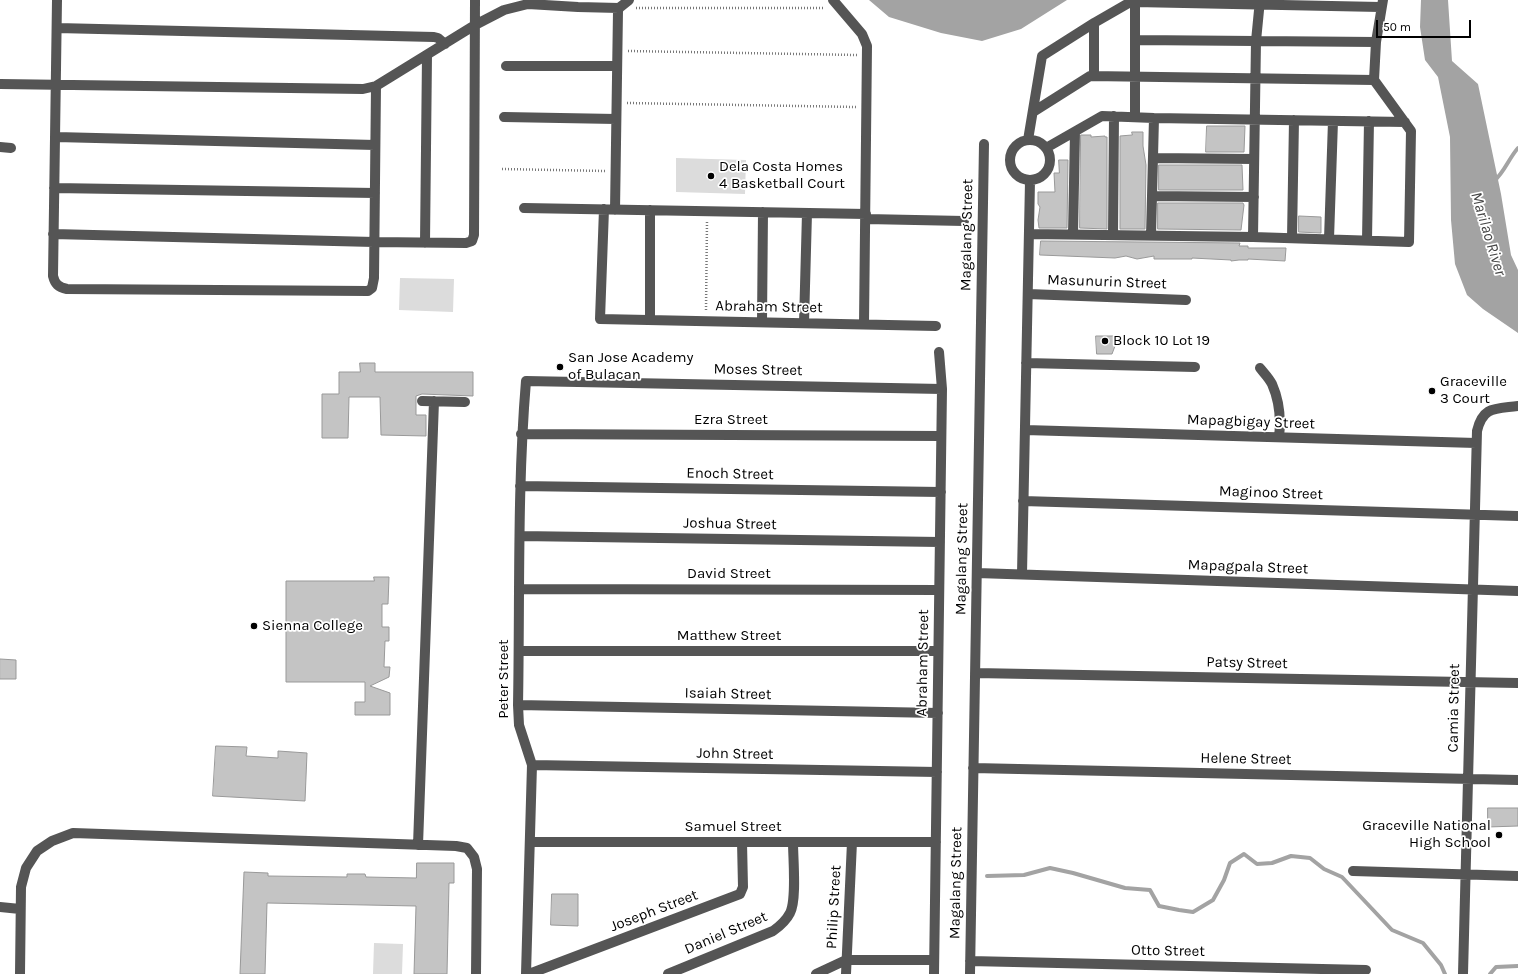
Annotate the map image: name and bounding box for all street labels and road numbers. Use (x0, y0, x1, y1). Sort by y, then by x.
street label: Magalang Street (957, 179, 977, 291)
street label: Masunurin Street (1047, 271, 1167, 293)
street label: Abraham Street (715, 297, 823, 317)
street label: Moses Street (713, 360, 803, 380)
street label: Ezra Street (694, 411, 768, 429)
street label: Mapagbigay Street (1187, 411, 1315, 433)
street label: Enoch Street (686, 464, 774, 484)
street label: Maginoo Street (1219, 482, 1323, 504)
street label: Magalang Street (952, 503, 972, 615)
street label: Joshua Street (683, 514, 777, 534)
street label: Mapagpala Street (1187, 556, 1309, 578)
street label: David Street (687, 565, 771, 583)
street label: Abraham Street (913, 609, 933, 717)
street label: Matthew Street (677, 627, 781, 645)
street label: Peter Street (495, 639, 513, 719)
street label: Patsy Street (1206, 653, 1288, 673)
street label: Camia Street (1444, 663, 1464, 753)
street label: Isaiah Street (684, 684, 772, 704)
street label: John Street (696, 744, 774, 764)
street label: Helene Street (1200, 749, 1292, 769)
street label: Samuel Street (684, 818, 782, 836)
street label: Magalang Street (946, 827, 966, 939)
street label: Philip Street (823, 865, 845, 949)
street label: Joseph Street (608, 886, 700, 936)
street label: Daniel Street (682, 907, 770, 959)
street label: Otto Street (1131, 941, 1205, 961)

